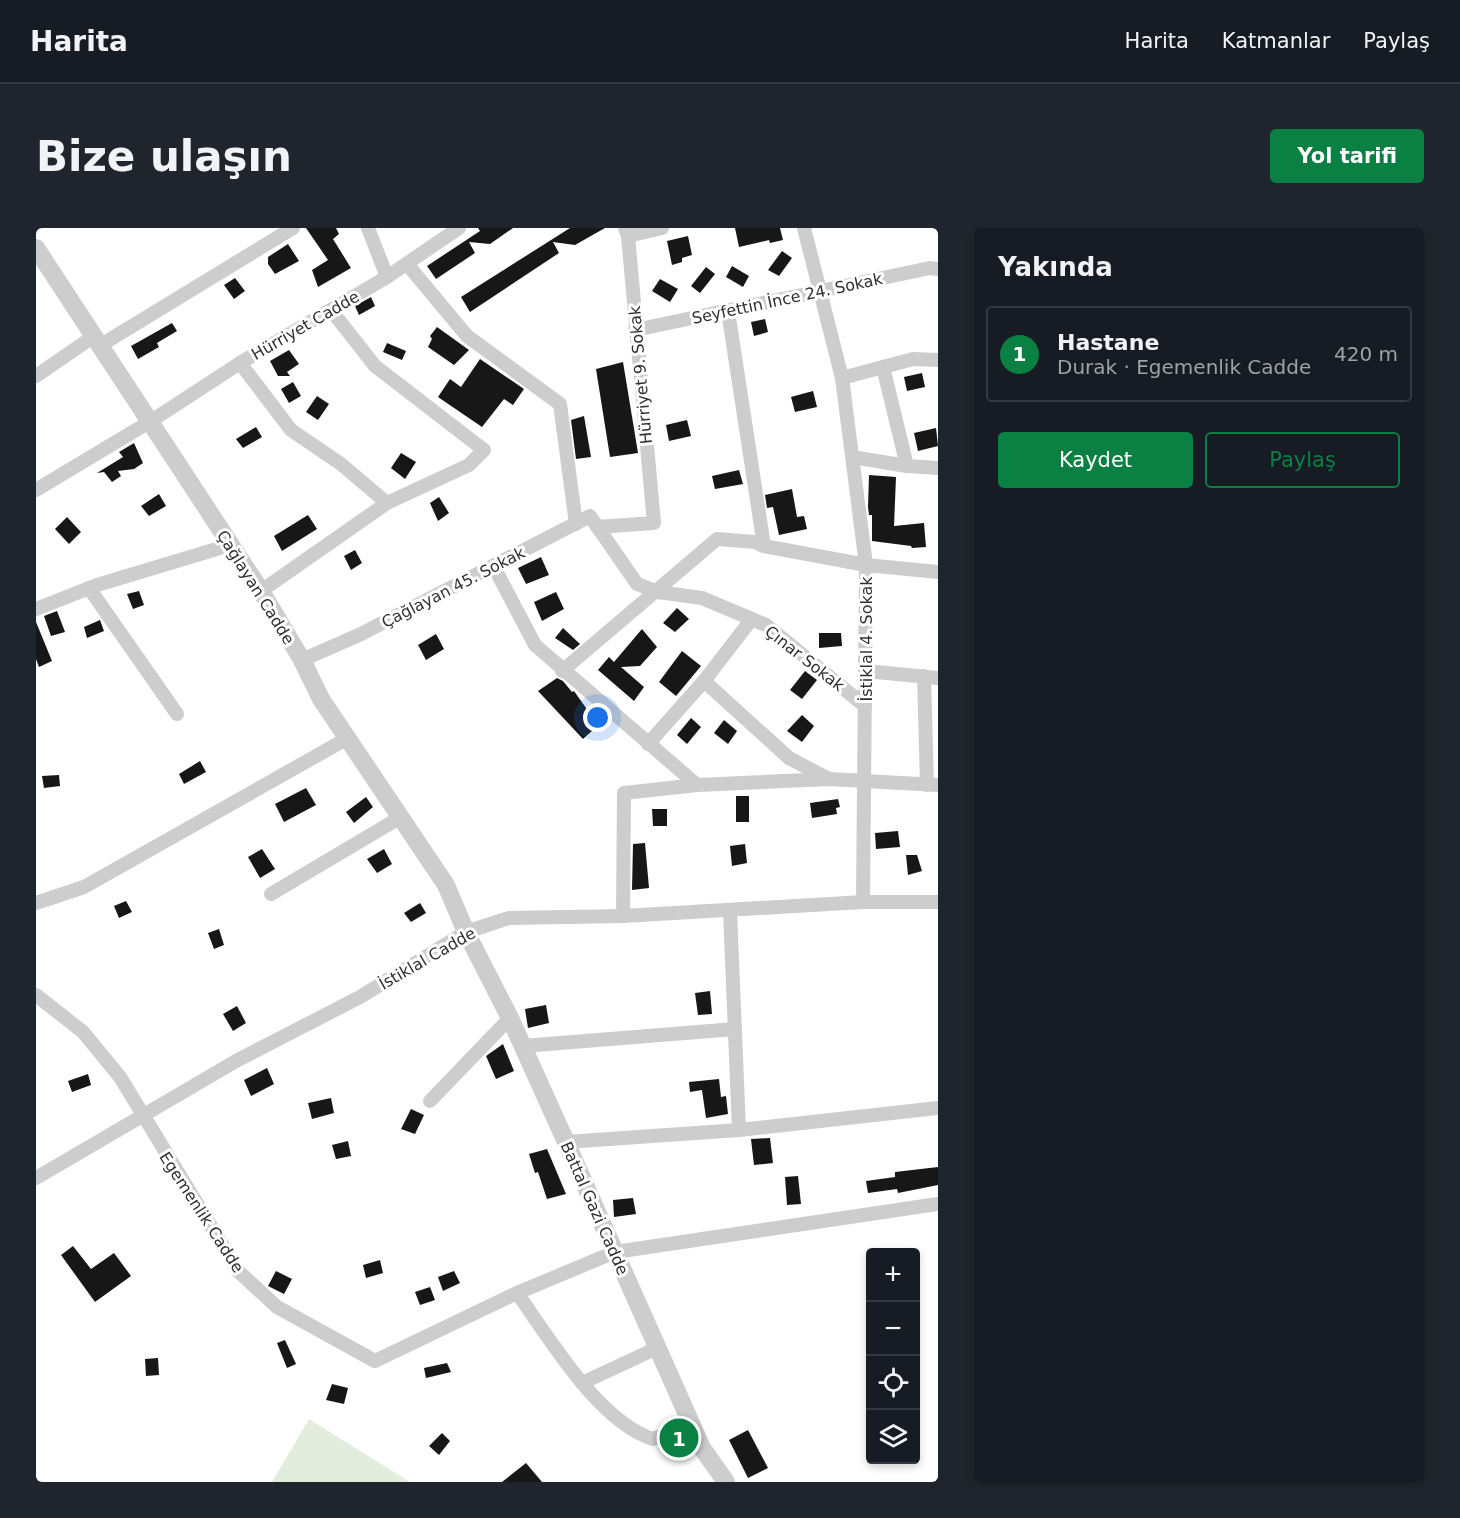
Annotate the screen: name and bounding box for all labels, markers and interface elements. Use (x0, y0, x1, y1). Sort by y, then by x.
text: Harita (30, 25, 128, 58)
text: Harita (1125, 29, 1189, 53)
text: Katmanlar (1222, 29, 1330, 53)
text: Paylaş (1363, 29, 1430, 53)
button: Yol tarifi (1270, 129, 1424, 183)
text: Bize ulaşın (36, 132, 292, 181)
text: Yakında (998, 252, 1113, 282)
street label: Seyfettin İnce 24. Sokak (690, 269, 885, 328)
street label: Hürriyet Cadde (248, 287, 363, 364)
street label: Hürriyet 9. Sokak (625, 304, 656, 445)
text: Hastane (1057, 330, 1159, 355)
text: 1 (1013, 342, 1026, 366)
text: 420 m (1334, 342, 1398, 366)
text: Durak · Egemenlik Cadde (1057, 355, 1311, 379)
button: Kaydet (998, 432, 1193, 488)
button: Paylaş (1205, 432, 1400, 488)
street label: Çağlayan Cadde (213, 527, 298, 648)
street label: Çağlayan 45. Sokak (378, 543, 529, 632)
street label: İstiklal 4. Sokak (857, 576, 876, 702)
street label: Çınar Sokak (761, 622, 849, 696)
your location (583, 703, 612, 732)
street label: İstiklal Cadde (376, 923, 479, 994)
street label: Battal Gazi Cadde (557, 1139, 632, 1278)
street label: Egemenlik Cadde (155, 1148, 248, 1276)
map controls (866, 1248, 920, 1464)
button: + (866, 1248, 920, 1302)
button: − (866, 1302, 920, 1356)
button: locate (866, 1356, 920, 1410)
button: layers (866, 1410, 920, 1464)
pin: 1 (660, 1416, 698, 1460)

